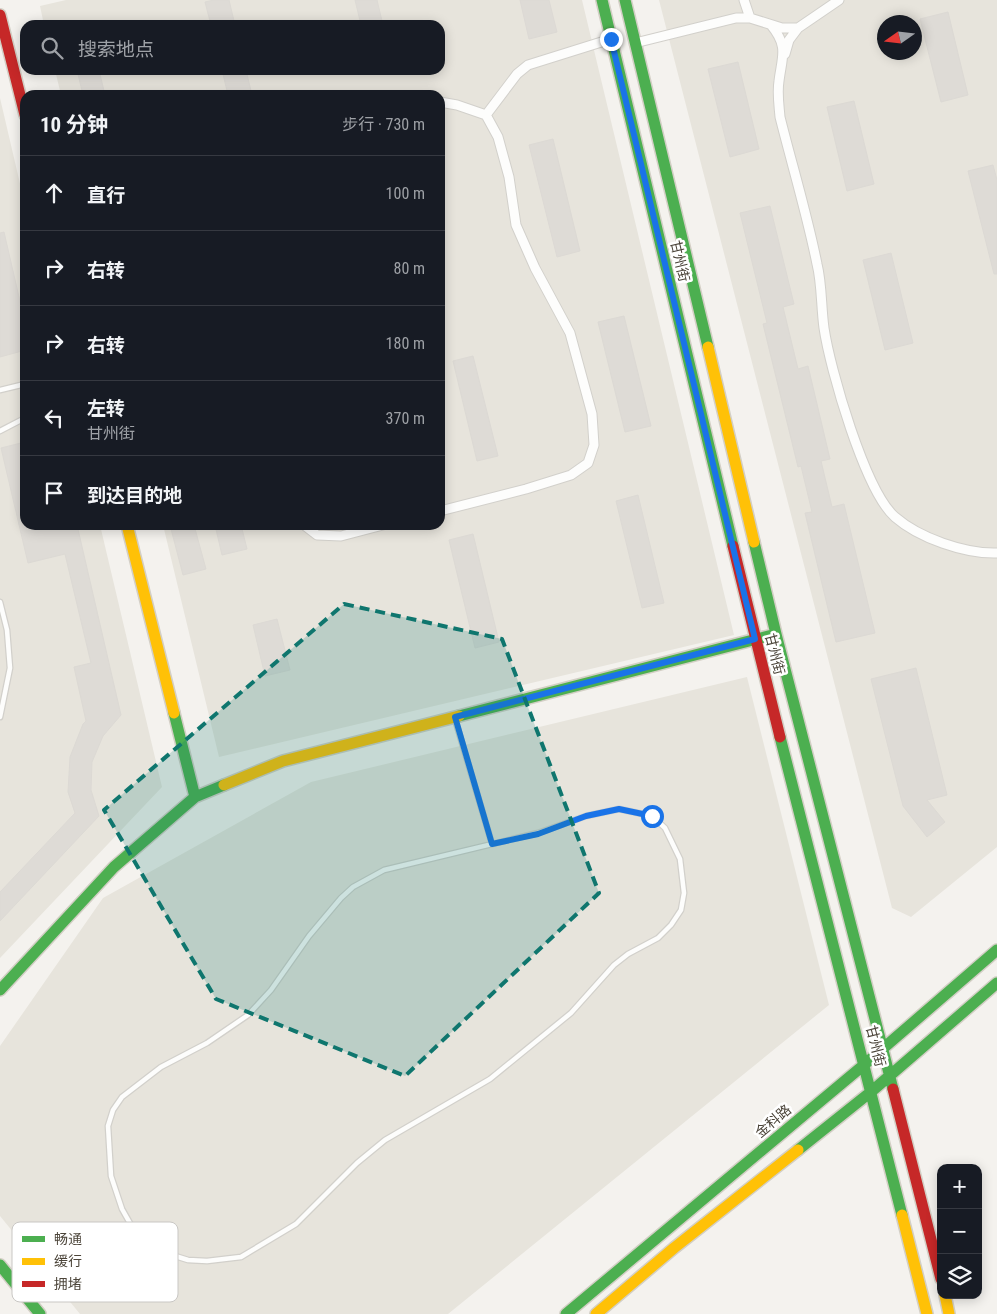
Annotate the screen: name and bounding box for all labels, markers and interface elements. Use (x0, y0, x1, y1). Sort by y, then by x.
north arrow (877, 15, 922, 60)
search box (20, 20, 445, 75)
route end (600, 28, 623, 51)
icon: search (38, 34, 66, 62)
text: 搜索地点 (78, 38, 154, 61)
text: 10 分钟 (40, 113, 108, 137)
text: 步行 · 730 m (342, 115, 425, 134)
icon: ahead (40, 179, 68, 207)
text: 直行 (87, 184, 125, 207)
text: 100 m (386, 184, 425, 203)
street label: 甘州街 (667, 239, 693, 283)
icon: right (40, 254, 68, 282)
text: 右转 (87, 259, 125, 282)
text: 80 m (393, 259, 425, 278)
icon: right (40, 329, 68, 357)
text: 右转 (87, 334, 125, 357)
text: 180 m (386, 334, 425, 353)
text: 左转 (87, 397, 125, 420)
icon: left (40, 404, 68, 432)
text: 370 m (386, 409, 425, 428)
text: 甘州街 (87, 424, 135, 443)
icon: arrive (40, 479, 68, 507)
text: 到达目的地 (87, 484, 182, 507)
street label: 甘州街 (762, 632, 788, 676)
route start (641, 805, 664, 828)
street label: 甘州街 (863, 1024, 889, 1068)
street label: 金科路 (752, 1101, 794, 1141)
map controls (937, 1164, 982, 1299)
button: + (937, 1164, 982, 1209)
button: − (937, 1209, 982, 1254)
legend (12, 1222, 178, 1302)
text: 畅通 (54, 1231, 82, 1247)
text: 缓行 (54, 1253, 82, 1269)
button: layers (937, 1254, 982, 1299)
text: 拥堵 (54, 1276, 82, 1292)

